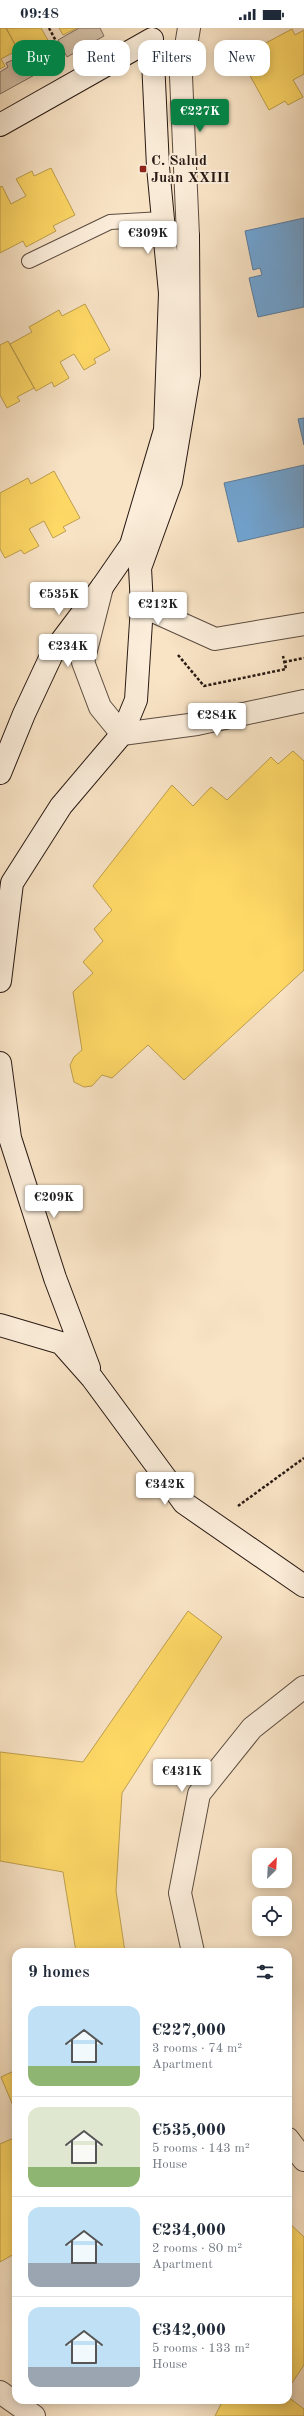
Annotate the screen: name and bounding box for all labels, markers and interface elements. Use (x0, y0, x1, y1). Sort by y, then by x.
text: 09:48 (20, 7, 59, 22)
chip: Buy (12, 40, 65, 76)
chip: Rent (73, 40, 130, 76)
chip: Filters (138, 40, 206, 76)
chip: New (214, 40, 270, 76)
pin: €227K (172, 99, 228, 133)
text: €227K (180, 105, 220, 118)
place label: C. Salud Juan XXIII (151, 154, 230, 186)
marker: C. Salud Juan XXIII (138, 164, 148, 174)
pin: €309K (120, 221, 176, 255)
text: €309K (128, 227, 168, 240)
pin: €535K (31, 582, 87, 616)
text: €535K (39, 588, 79, 601)
pin: €212K (130, 592, 186, 626)
text: €212K (138, 598, 178, 611)
pin: €234K (40, 634, 96, 668)
text: €234K (48, 640, 88, 653)
pin: €284K (189, 703, 245, 737)
text: €284K (197, 709, 237, 722)
pin: €209K (26, 1185, 82, 1219)
text: €209K (34, 1191, 74, 1204)
pin: €342K (137, 1472, 193, 1506)
text: €342K (145, 1478, 185, 1491)
pin: €431K (154, 1759, 210, 1793)
text: €431K (162, 1765, 202, 1778)
north arrow (252, 1848, 292, 1888)
map controls (252, 1848, 292, 1936)
button: locate (252, 1896, 292, 1936)
icon: filters (254, 1961, 276, 1983)
text: 9 homes (28, 1964, 90, 1981)
icon: home (60, 2022, 108, 2070)
text: €227,000 (152, 2022, 226, 2039)
text: 3 rooms · 74 m² (152, 2042, 242, 2055)
text: Apartment (152, 2058, 213, 2071)
text: €535,000 (152, 2122, 226, 2139)
icon: home (60, 2123, 108, 2171)
text: 5 rooms · 143 m² (152, 2142, 250, 2155)
text: House (152, 2158, 187, 2171)
text: €234,000 (152, 2222, 226, 2239)
icon: home (60, 2223, 108, 2271)
text: 2 rooms · 80 m² (152, 2242, 242, 2255)
text: Apartment (152, 2258, 213, 2271)
text: €342,000 (152, 2322, 226, 2339)
icon: home (60, 2323, 108, 2371)
text: 5 rooms · 133 m² (152, 2342, 250, 2355)
text: House (152, 2358, 187, 2371)

